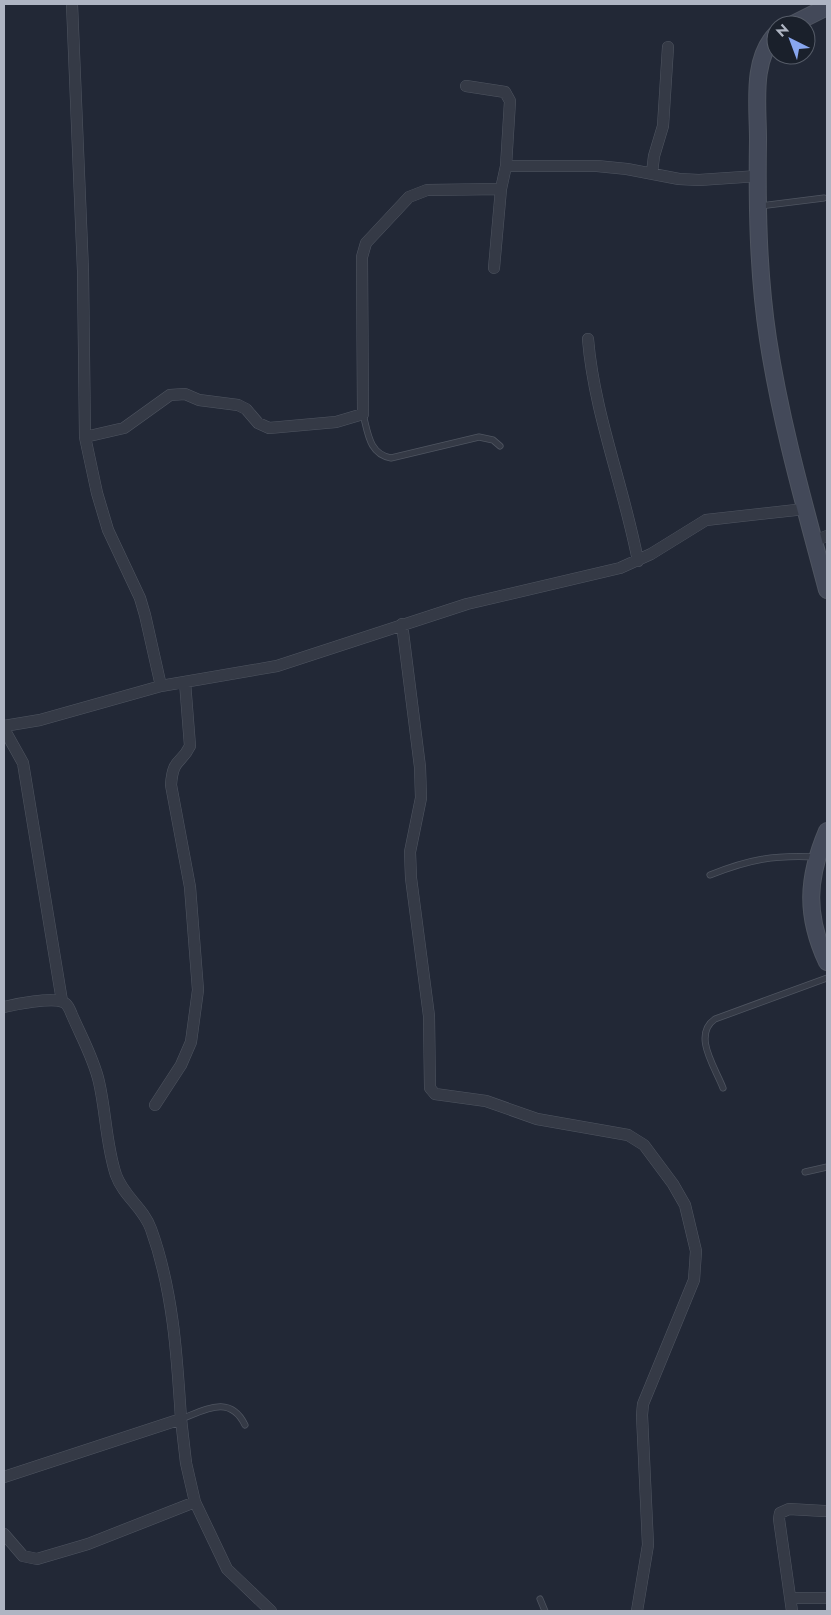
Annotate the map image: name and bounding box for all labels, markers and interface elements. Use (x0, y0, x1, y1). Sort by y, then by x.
north arrow (766, 15, 816, 65)
text: N (771, 19, 793, 41)

